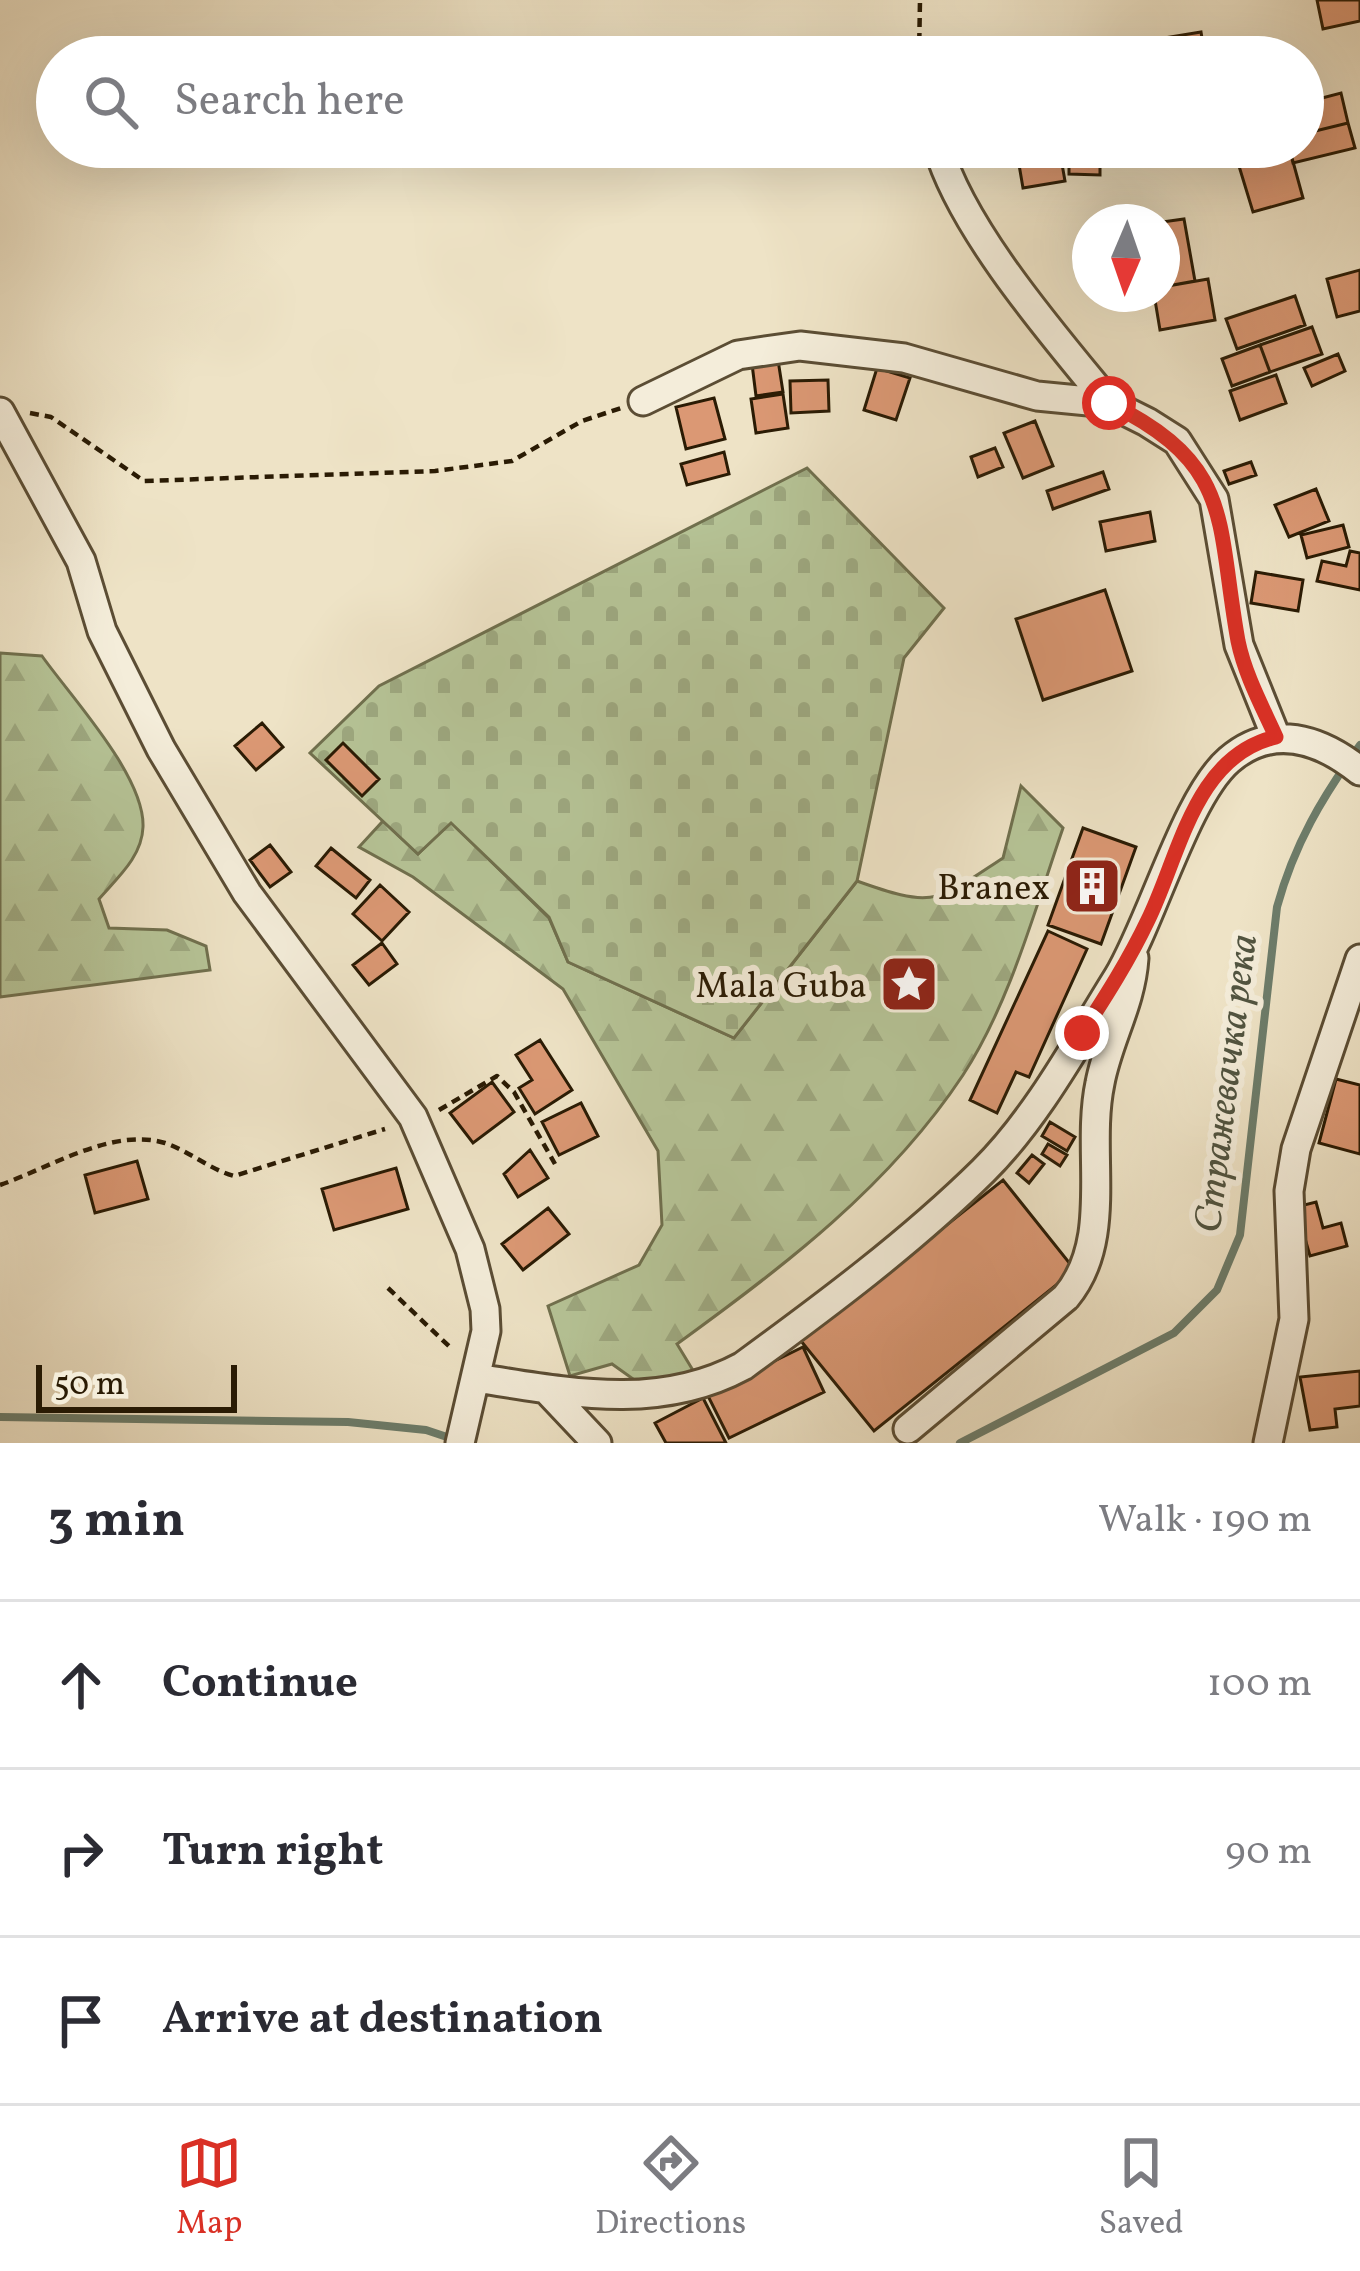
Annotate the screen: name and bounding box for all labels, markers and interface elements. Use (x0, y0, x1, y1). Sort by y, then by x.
search box (36, 36, 1324, 168)
icon: search (78, 69, 144, 135)
text: Search here (174, 71, 405, 134)
north arrow (1072, 204, 1180, 312)
route start (1082, 376, 1136, 430)
building icon: Branex (1061, 855, 1123, 917)
place label: Branex (937, 865, 1050, 915)
water label: Стражевачка река (1183, 931, 1273, 1236)
place icon: Mala Guba (878, 953, 940, 1015)
place label: Mala Guba (695, 963, 867, 1013)
route end (1055, 1006, 1109, 1060)
scale bar (36, 1359, 237, 1412)
text: 50 m (54, 1363, 125, 1409)
text: 3 min (48, 1486, 185, 1557)
text: Walk · 190 m (1098, 1494, 1312, 1548)
icon: ahead (48, 1652, 114, 1718)
text: Continue (162, 1653, 358, 1716)
text: 100 m (1207, 1658, 1312, 1712)
icon: right (48, 1820, 114, 1886)
text: Turn right (162, 1821, 383, 1884)
text: 90 m (1225, 1826, 1312, 1880)
icon: arrive (48, 1988, 114, 2054)
text: Arrive at destination (162, 1989, 603, 2052)
tab: Map (176, 2130, 242, 2248)
tab: Directions (595, 2130, 746, 2248)
tab: Saved (1099, 2130, 1184, 2248)

